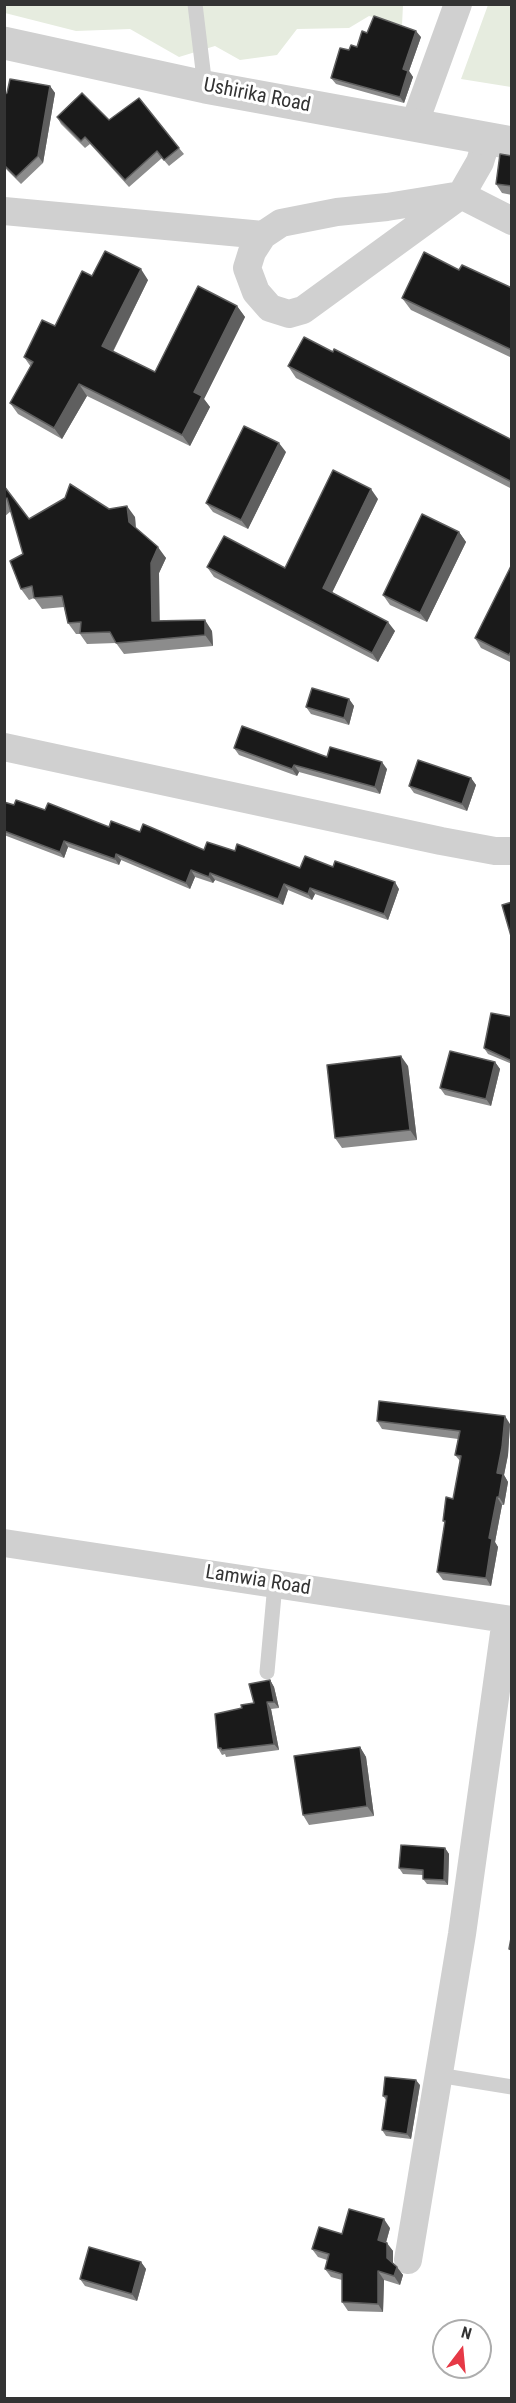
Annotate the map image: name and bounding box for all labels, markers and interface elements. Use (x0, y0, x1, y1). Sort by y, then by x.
street label: Ushirika Road (201, 74, 313, 118)
street label: Lamwia Road (204, 1561, 312, 1601)
north arrow (432, 2319, 492, 2379)
text: N (459, 2323, 474, 2344)

